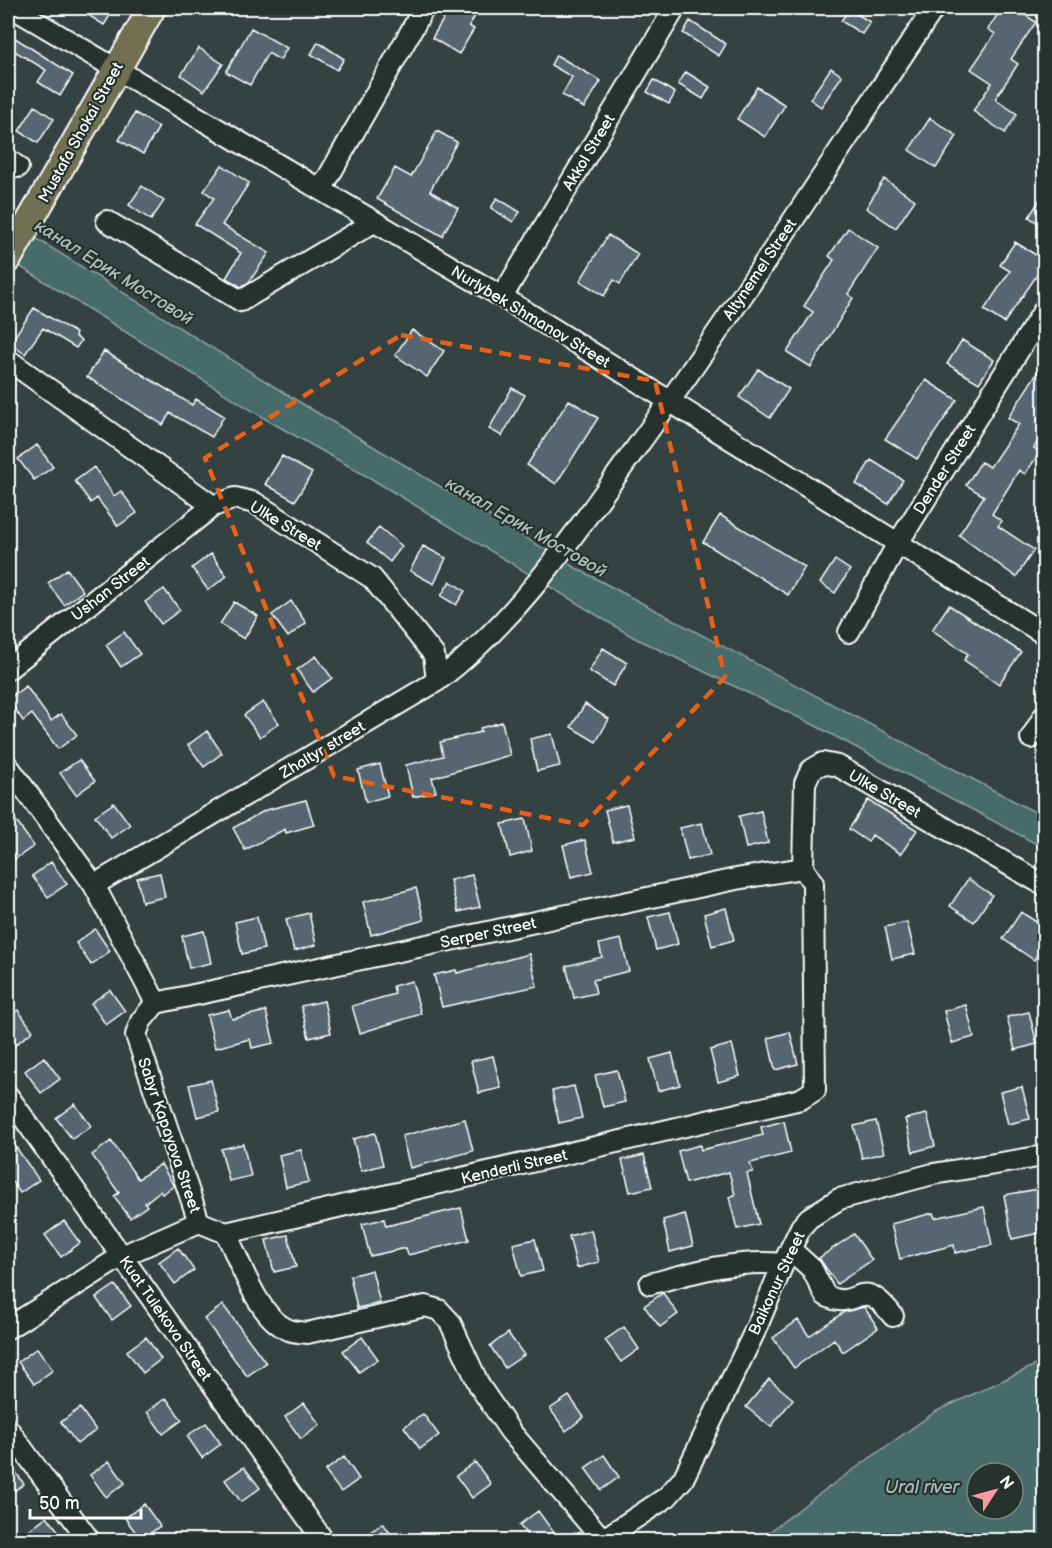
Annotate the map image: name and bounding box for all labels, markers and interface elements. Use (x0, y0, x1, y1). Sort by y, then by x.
street label: Mustafa Shokai Street (35, 59, 128, 206)
street label: Akkol Street (559, 111, 620, 194)
water label: канал Ерик Мостовой (31, 215, 197, 330)
street label: Altynemel Street (719, 215, 801, 324)
street label: Nurlybek Shmanov Street (447, 262, 613, 372)
street label: Dender Street (910, 421, 980, 518)
water label: канал Ерик Мостовой (441, 473, 610, 582)
street label: Ulke Street (246, 497, 325, 555)
street label: Ushan Street (68, 553, 154, 626)
street label: Zhaltyr street (276, 717, 369, 784)
street label: Ulke Street (845, 766, 924, 823)
street label: Serper Street (439, 914, 538, 953)
street label: Sabyr Kapayova Street (133, 1055, 204, 1216)
street label: Kenderli Street (459, 1146, 569, 1189)
street label: Baikonur Street (745, 1229, 810, 1338)
street label: Kuat Tulekova Street (115, 1253, 215, 1385)
north arrow (965, 1461, 1025, 1521)
text: N (995, 1473, 1017, 1494)
water label: Ural river (885, 1477, 961, 1498)
scale bar (30, 1482, 141, 1520)
text: 50 m (39, 1493, 80, 1514)

